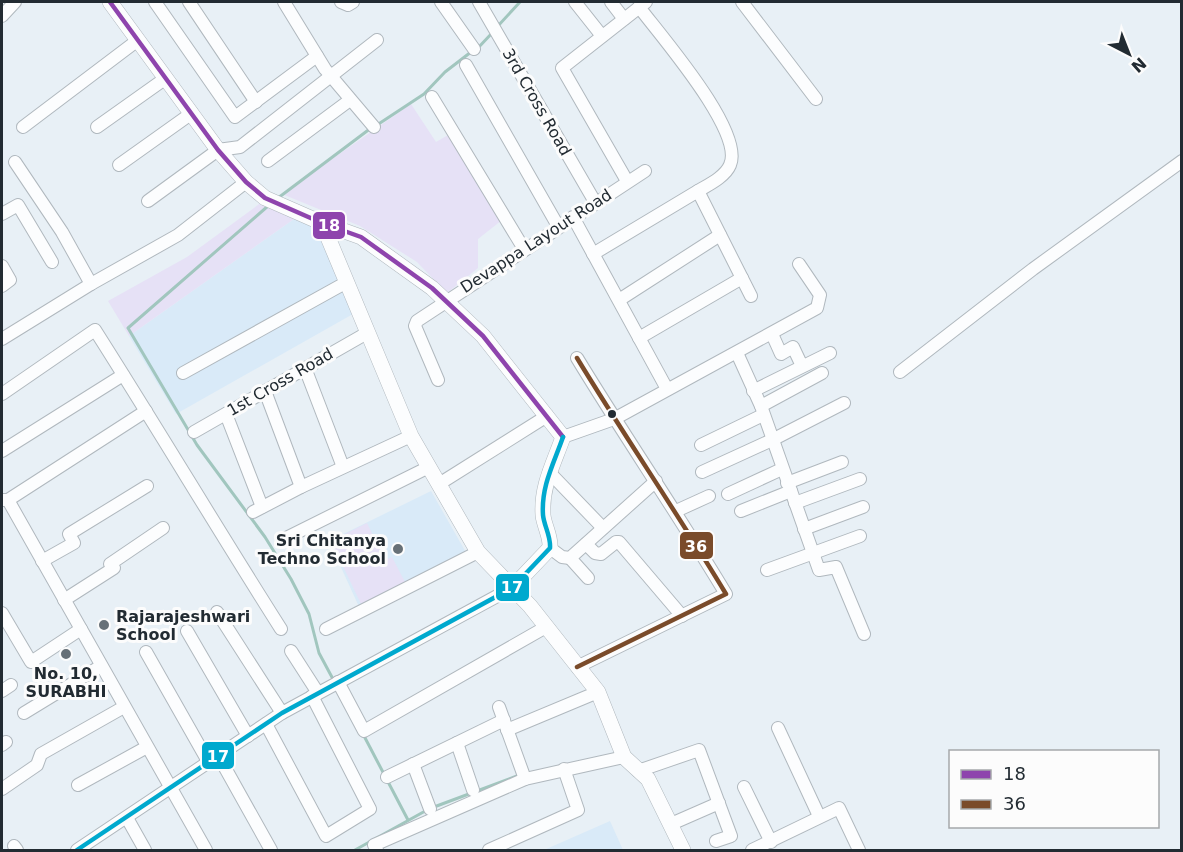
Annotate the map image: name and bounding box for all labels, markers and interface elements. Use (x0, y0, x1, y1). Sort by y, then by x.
north arrow (1099, 24, 1159, 84)
street label: 3rd Cross Road (499, 45, 575, 159)
text: N (1127, 53, 1150, 76)
street label: Devappa Layout Road (457, 185, 615, 297)
line badge: 18 (312, 211, 346, 240)
text: 18 (318, 216, 340, 235)
street label: 1st Cross Road (224, 344, 336, 420)
unlabelled marker (606, 408, 618, 420)
place label: Sri Chitanya Techno School (258, 531, 386, 568)
line badge: 36 (679, 531, 714, 560)
text: 36 (685, 537, 707, 556)
marker: Sri Chitanya Techno School (391, 542, 405, 556)
line badge: 17 (495, 573, 530, 602)
text: 17 (501, 578, 523, 597)
place label: Rajarajeshwari School (116, 607, 250, 644)
marker: Rajarajeshwari School (97, 618, 111, 632)
marker: No. 10, SURABHI (59, 647, 73, 661)
place label: No. 10, SURABHI (26, 664, 106, 701)
line badge: 17 (201, 741, 235, 770)
text: 17 (207, 747, 229, 766)
legend (949, 750, 1159, 828)
text: 18 (1003, 763, 1026, 784)
text: 36 (1003, 793, 1026, 814)

